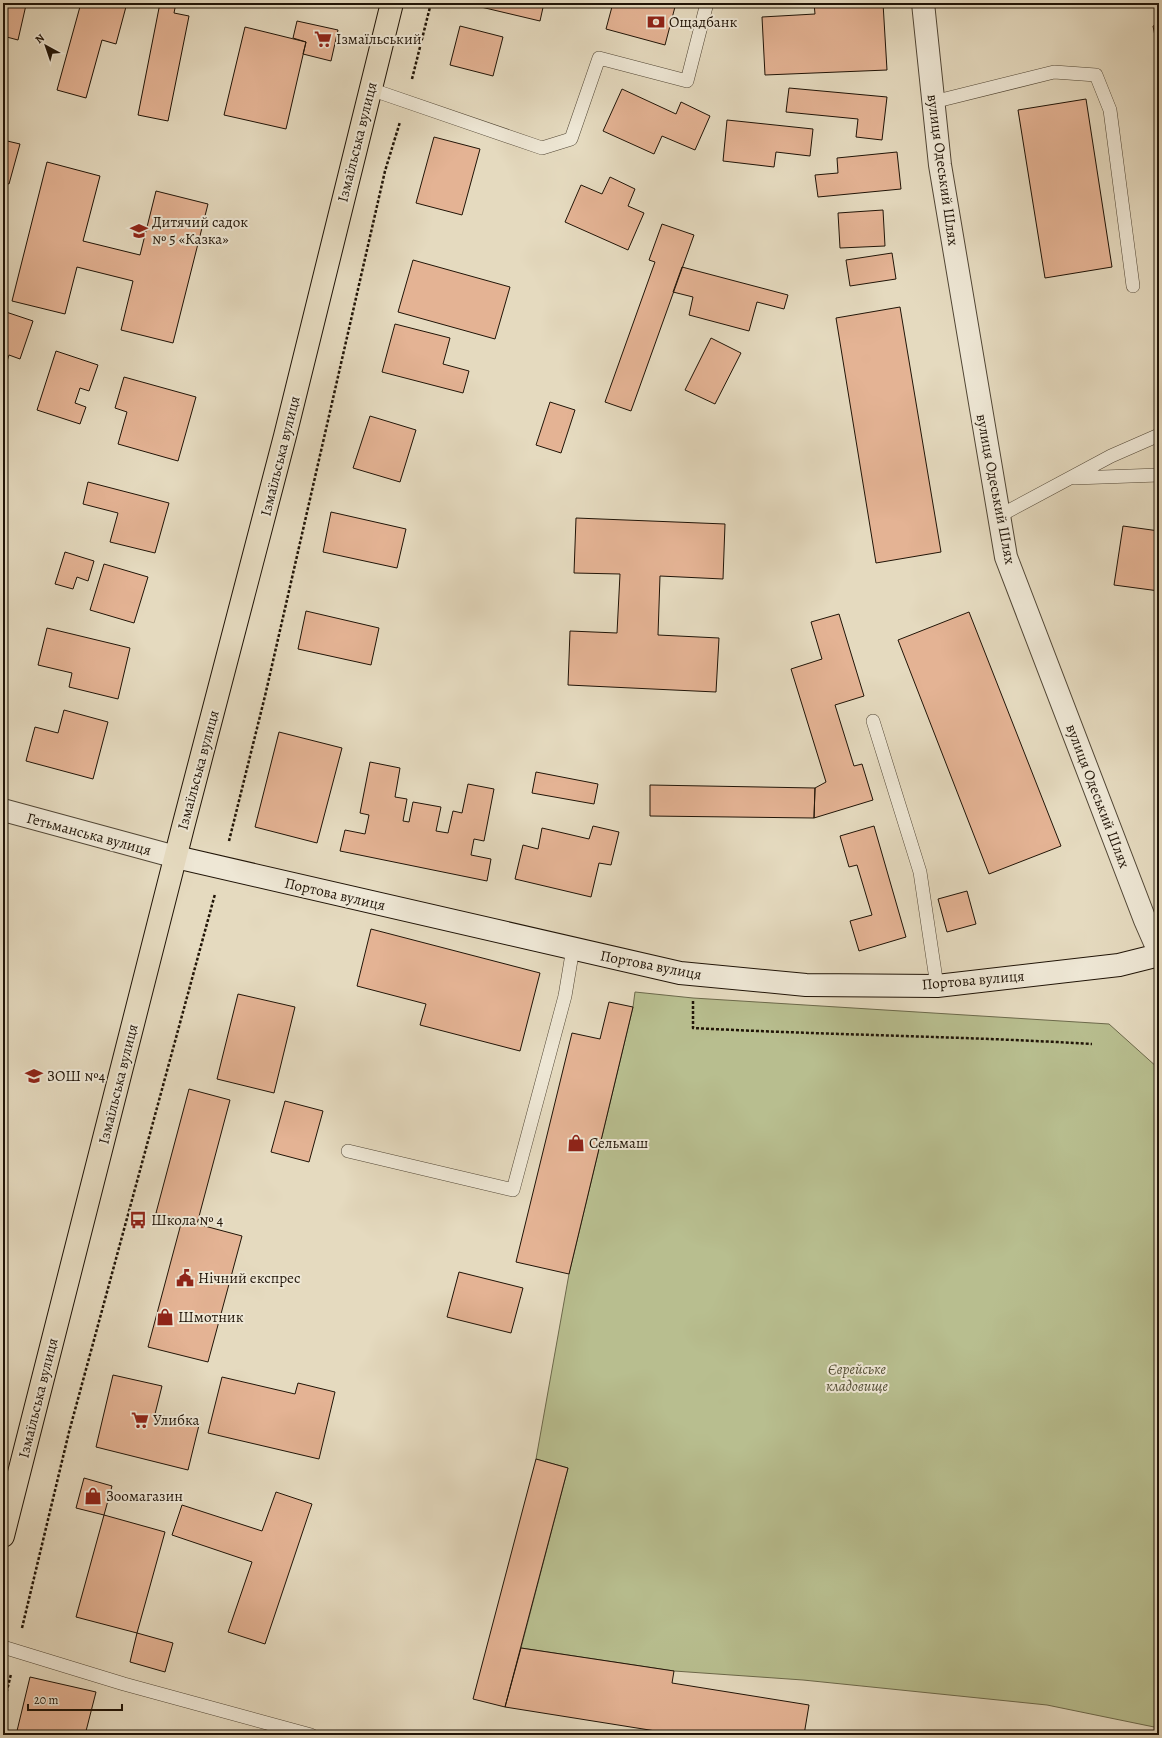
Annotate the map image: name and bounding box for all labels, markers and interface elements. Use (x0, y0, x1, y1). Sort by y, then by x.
bank icon: Ощадбанк (646, 12, 666, 32)
place label: Ощадбанк (669, 12, 738, 32)
north arrow (26, 26, 66, 66)
supermarket icon: Ізмаїльський (313, 29, 333, 49)
place label: Ізмаїльський (336, 29, 422, 49)
text: N (32, 30, 48, 47)
street label: Ізмаїльська вулиця (332, 80, 382, 204)
street label: вулиця Одеський Шлях (922, 93, 964, 248)
place label: Дитячий садок № 5 «Казка» (152, 212, 248, 249)
school or university icon: Дитячий садок № 5 «Казка» (129, 221, 149, 241)
street label: Ізмаїльська вулиця (255, 394, 305, 518)
street label: вулиця Одеський Шлях (972, 412, 1021, 566)
street label: Ізмаїльська вулиця (172, 708, 224, 832)
street label: вулиця Одеський Шлях (1061, 721, 1135, 871)
street label: Гетьманська вулиця (24, 808, 154, 860)
street label: Портова вулиця (283, 873, 387, 915)
street label: Портова вулиця (599, 945, 703, 985)
street label: Портова вулиця (921, 966, 1025, 994)
street label: Ізмаїльська вулиця (93, 1022, 143, 1146)
school or university icon: ЗОШ №4 (24, 1066, 44, 1086)
place label: ЗОШ №4 (47, 1066, 106, 1086)
shop icon: Сельмаш (566, 1133, 586, 1153)
place label: Сельмаш (589, 1133, 648, 1153)
bus stop icon: Школа № 4 (128, 1210, 148, 1230)
place label: Школа № 4 (151, 1210, 223, 1230)
public building icon: Нічний експрес (175, 1268, 195, 1288)
place label: Нічний експрес (198, 1268, 300, 1288)
shop icon: Шмотник (155, 1307, 175, 1327)
place label: Шмотник (178, 1307, 244, 1327)
street label: Ізмаїльська вулиця (13, 1336, 63, 1460)
park label: Єврейське кладовище (826, 1359, 888, 1396)
supermarket icon: Улибка (130, 1410, 150, 1430)
place label: Улибка (153, 1410, 199, 1430)
shop icon: Зоомагазин (83, 1486, 103, 1506)
place label: Зоомагазин (106, 1486, 183, 1506)
scale bar (28, 1686, 122, 1712)
text: 20 m (34, 1692, 58, 1708)

